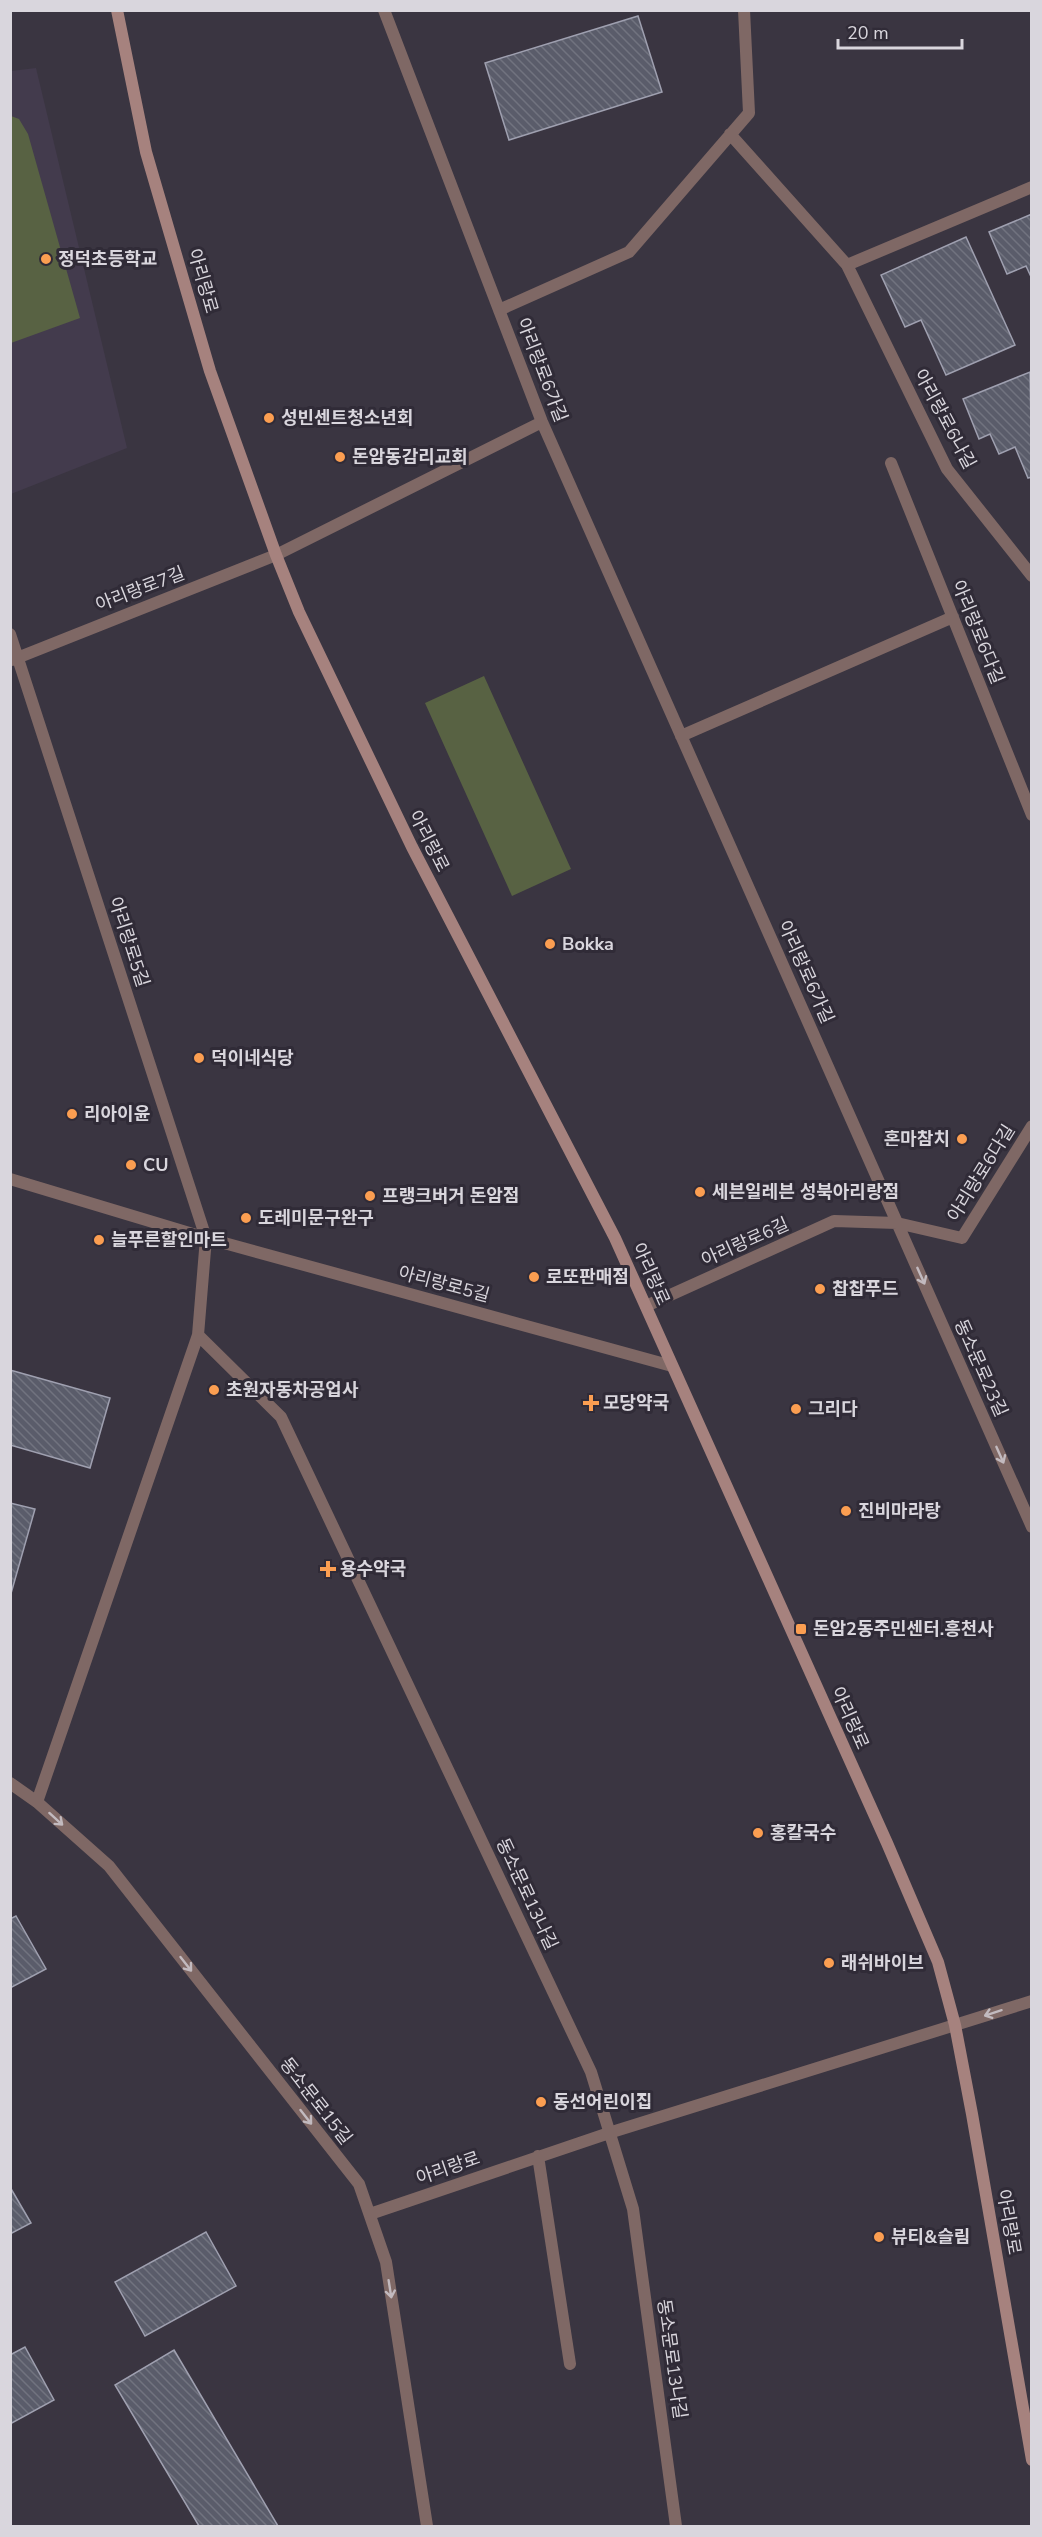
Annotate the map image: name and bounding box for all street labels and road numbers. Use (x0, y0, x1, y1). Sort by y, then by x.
street label: 아리랑로 (182, 246, 224, 316)
street label: 아리랑로6가길 (511, 314, 573, 426)
street label: 아리랑로6나길 (909, 365, 981, 473)
street label: 아리랑로7길 (92, 561, 188, 617)
street label: 아리랑로6다길 (946, 576, 1010, 688)
street label: 아리랑로 (403, 806, 455, 876)
street label: 아리랑로5길 (103, 894, 155, 990)
street label: 아리랑로6가길 (773, 917, 839, 1027)
street label: 아리랑로6다길 (942, 1120, 1020, 1226)
street label: 아리랑로6길 (697, 1212, 793, 1272)
street label: 아리랑로 (627, 1239, 675, 1309)
street label: 아리랑로5길 (396, 1260, 492, 1308)
street label: 동소문로23길 (949, 1315, 1013, 1421)
street label: 아리랑로 (826, 1683, 874, 1753)
street label: 동소문로13나길 (491, 1834, 563, 1954)
street label: 동소문로15길 (274, 2052, 358, 2150)
street label: 아리랑로 (413, 2146, 483, 2190)
street label: 아리랑로 (991, 2187, 1027, 2257)
street label: 동소문로13나길 (652, 2297, 692, 2421)

